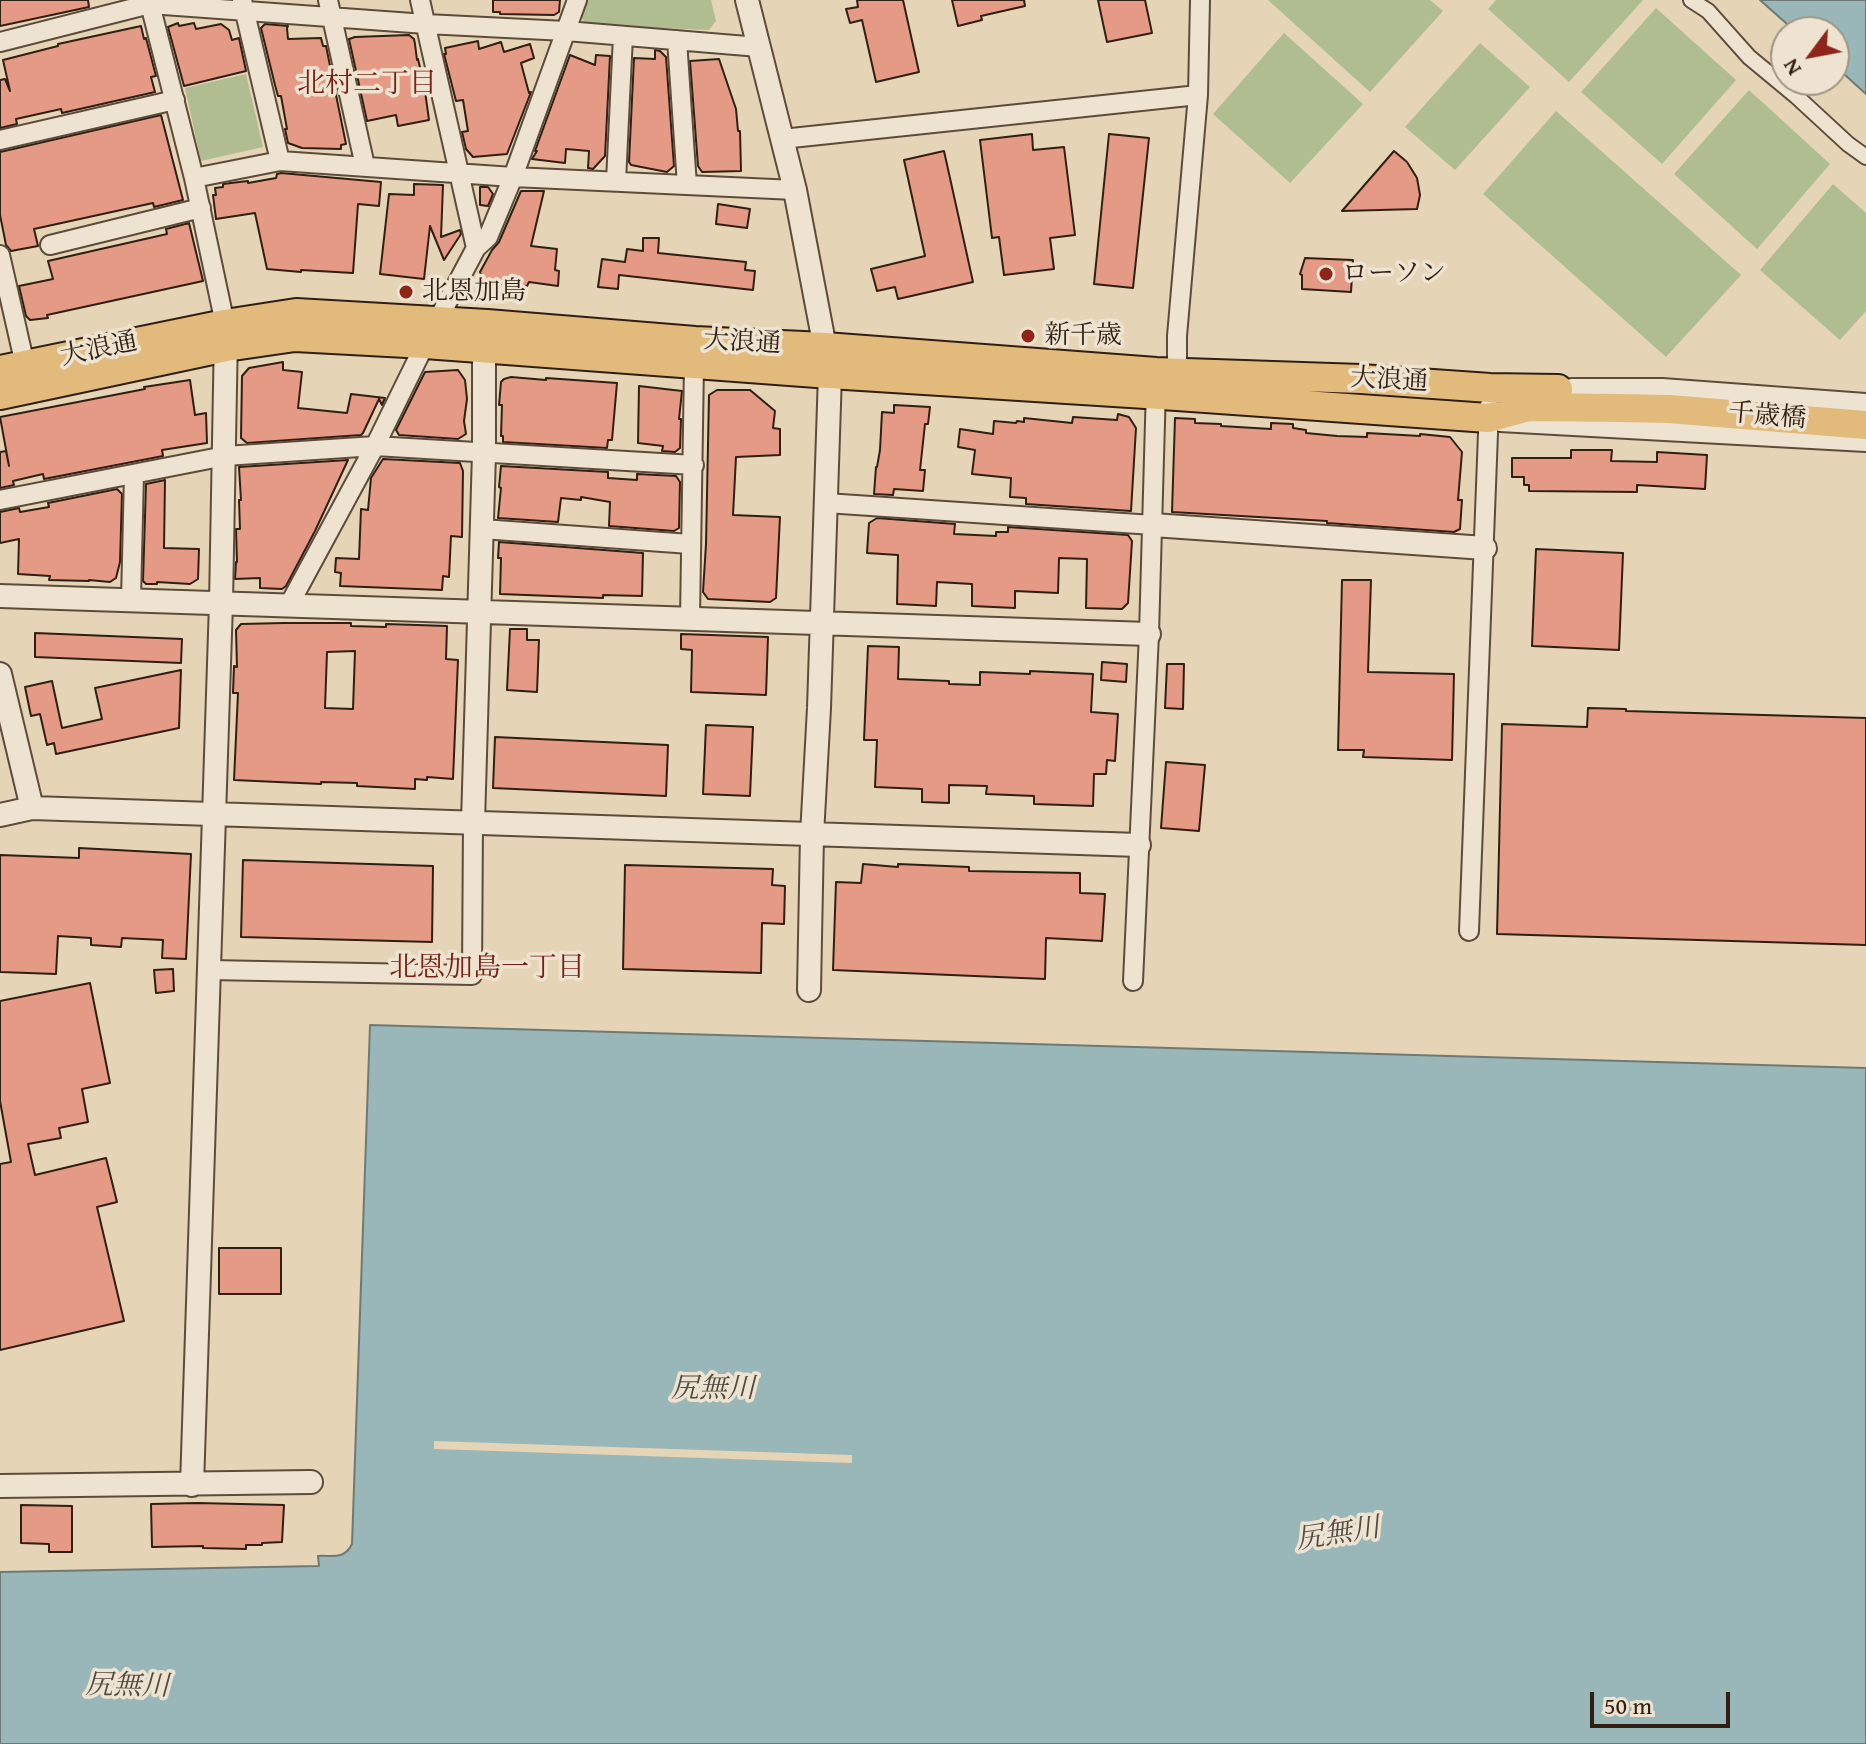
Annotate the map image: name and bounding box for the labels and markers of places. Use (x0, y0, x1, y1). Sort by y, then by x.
place label: ローソン (1342, 258, 1446, 290)
marker: ローソン (1317, 265, 1335, 283)
place label: 北恩加島 (422, 276, 526, 308)
marker: 北恩加島 (397, 283, 415, 301)
place label: 新千歳 (1044, 320, 1122, 352)
marker: 新千歳 (1019, 327, 1037, 345)

